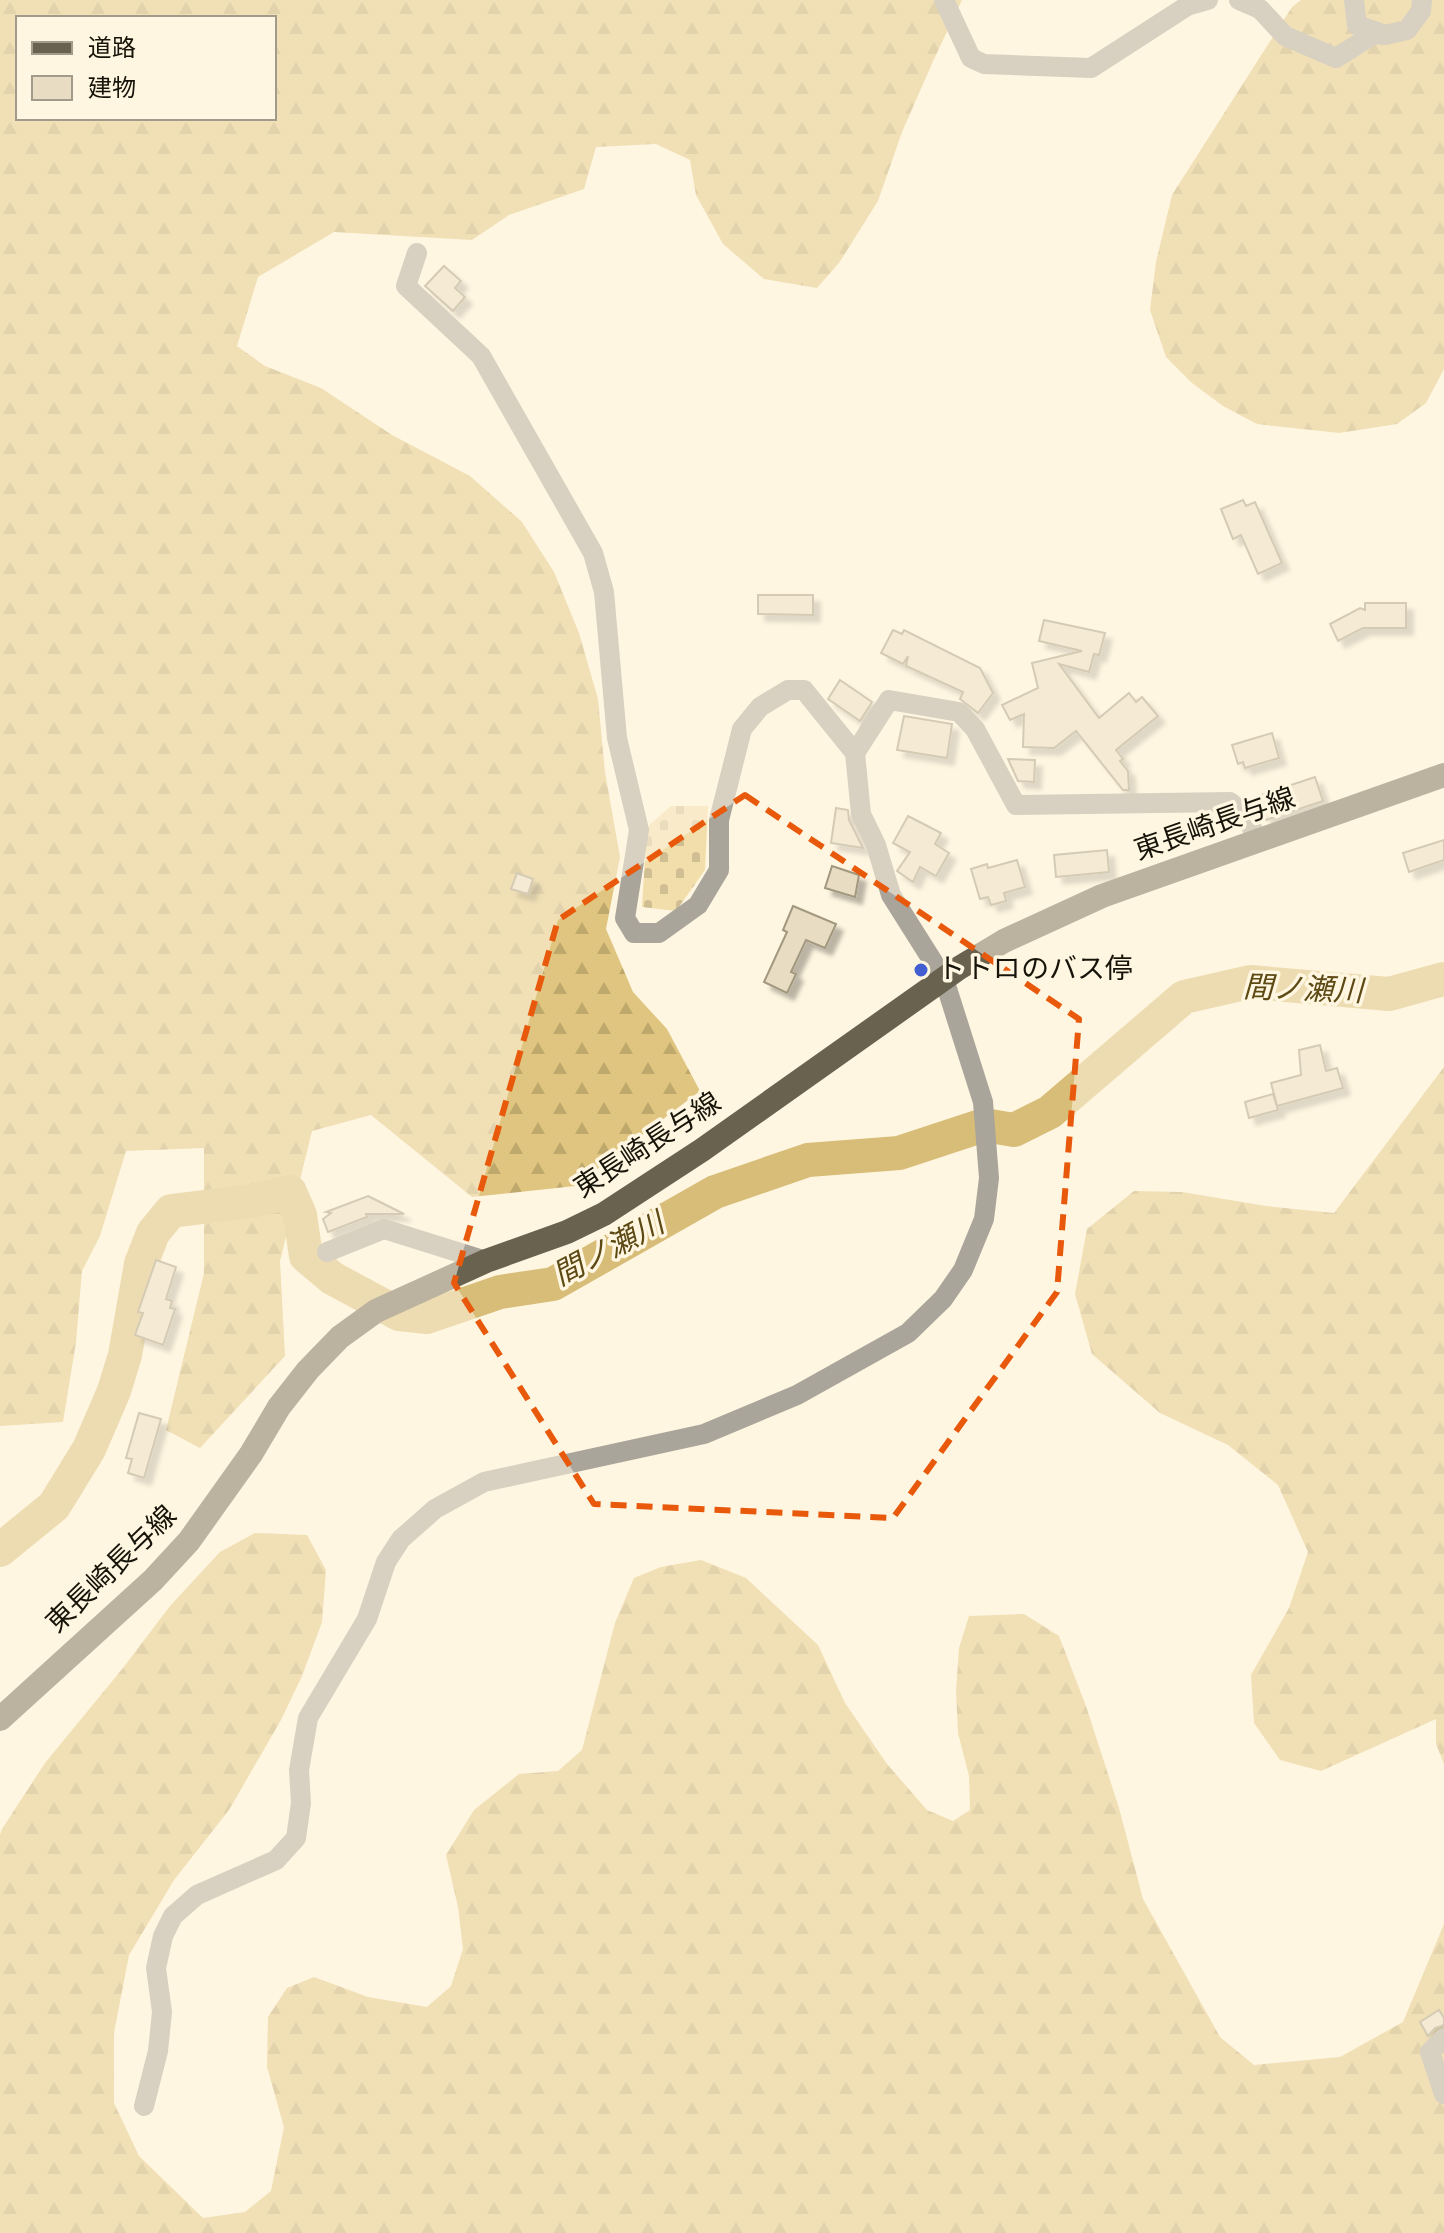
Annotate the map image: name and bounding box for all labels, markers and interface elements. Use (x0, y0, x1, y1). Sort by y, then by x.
legend (16, 16, 276, 120)
text: 道路 (88, 35, 136, 61)
text: 建物 (88, 76, 136, 101)
street label: 東長崎長与線 (1130, 783, 1299, 866)
place label: トトロのバス停 (937, 954, 1133, 984)
marker: トトロのバス停 (912, 961, 930, 979)
water label: 間ノ瀬川 (1243, 971, 1367, 1007)
street label: 東長崎長与線 (569, 1087, 726, 1203)
water label: 間ノ瀬川 (548, 1205, 672, 1291)
street label: 東長崎長与線 (40, 1500, 182, 1638)

